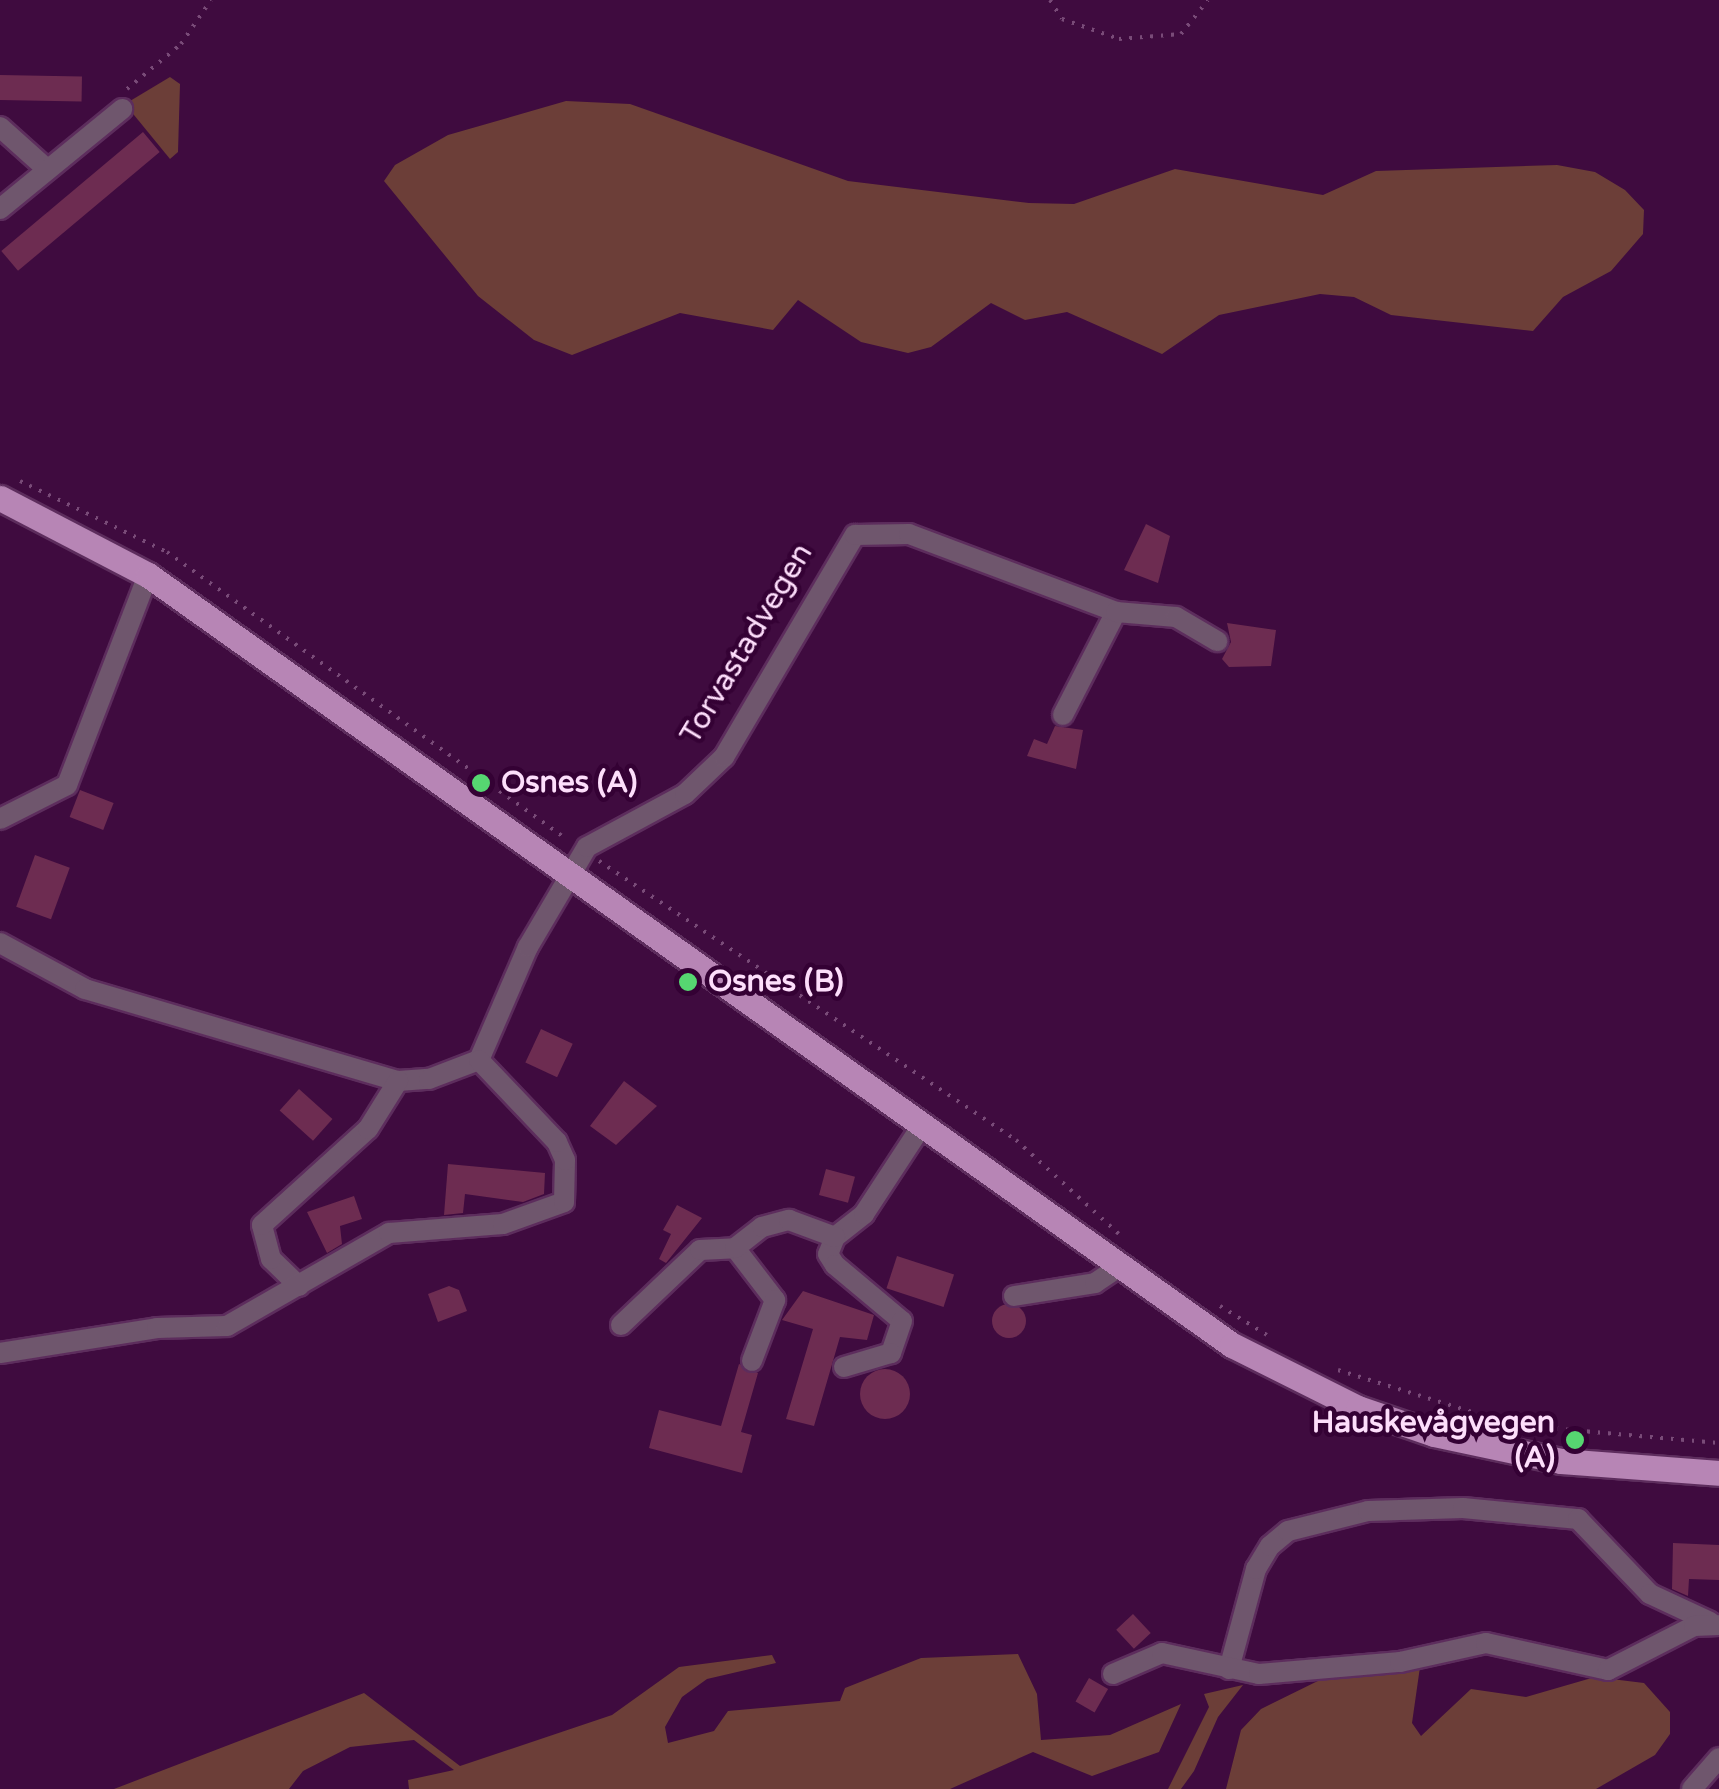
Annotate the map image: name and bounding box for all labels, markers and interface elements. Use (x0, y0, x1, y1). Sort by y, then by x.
street label: Torvastadvegen (673, 537, 821, 751)
place label: Osnes (A) (501, 765, 637, 801)
marker: Osnes (A) (470, 772, 492, 794)
place label: Osnes (B) (708, 964, 844, 1000)
marker: Osnes (B) (677, 971, 699, 993)
place label: Hauskevågvegen (A) (1312, 1405, 1555, 1476)
marker: Hauskevågvegen (A) (1564, 1429, 1586, 1451)

